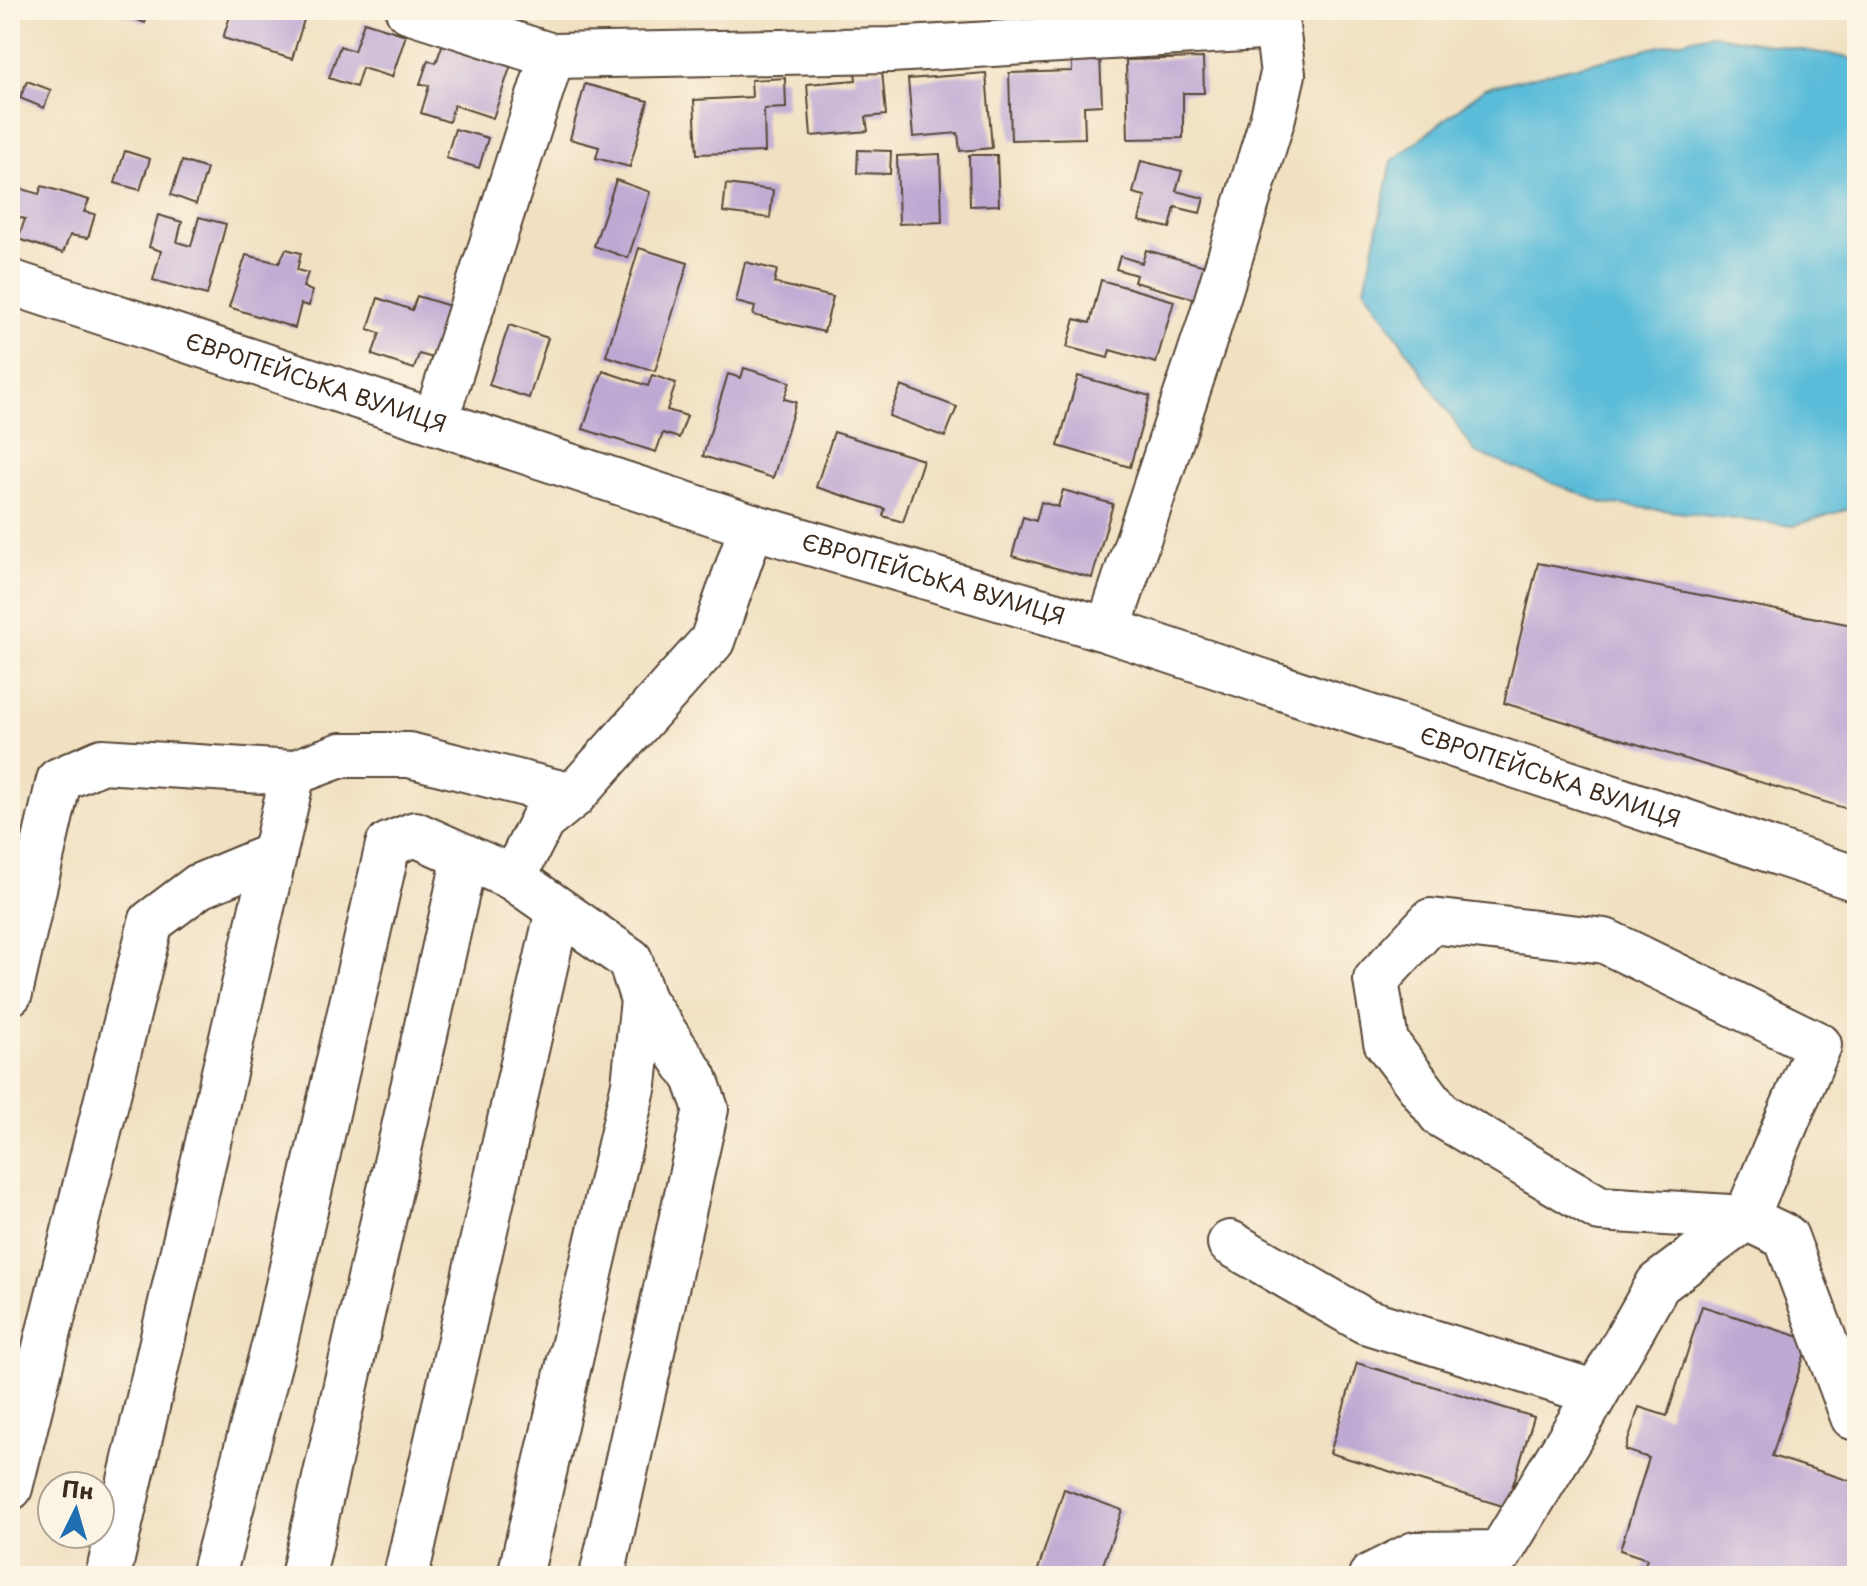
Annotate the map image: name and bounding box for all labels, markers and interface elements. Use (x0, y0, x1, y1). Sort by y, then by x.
street label: ЄВРОПЕЙСЬКА ВУЛИЦЯ (182, 323, 451, 439)
street label: ЄВРОПЕЙСЬКА ВУЛИЦЯ (798, 523, 1069, 632)
street label: ЄВРОПЕЙСЬКА ВУЛИЦЯ (1416, 717, 1685, 834)
north arrow (36, 1470, 116, 1550)
text: Пн (61, 1471, 95, 1506)

